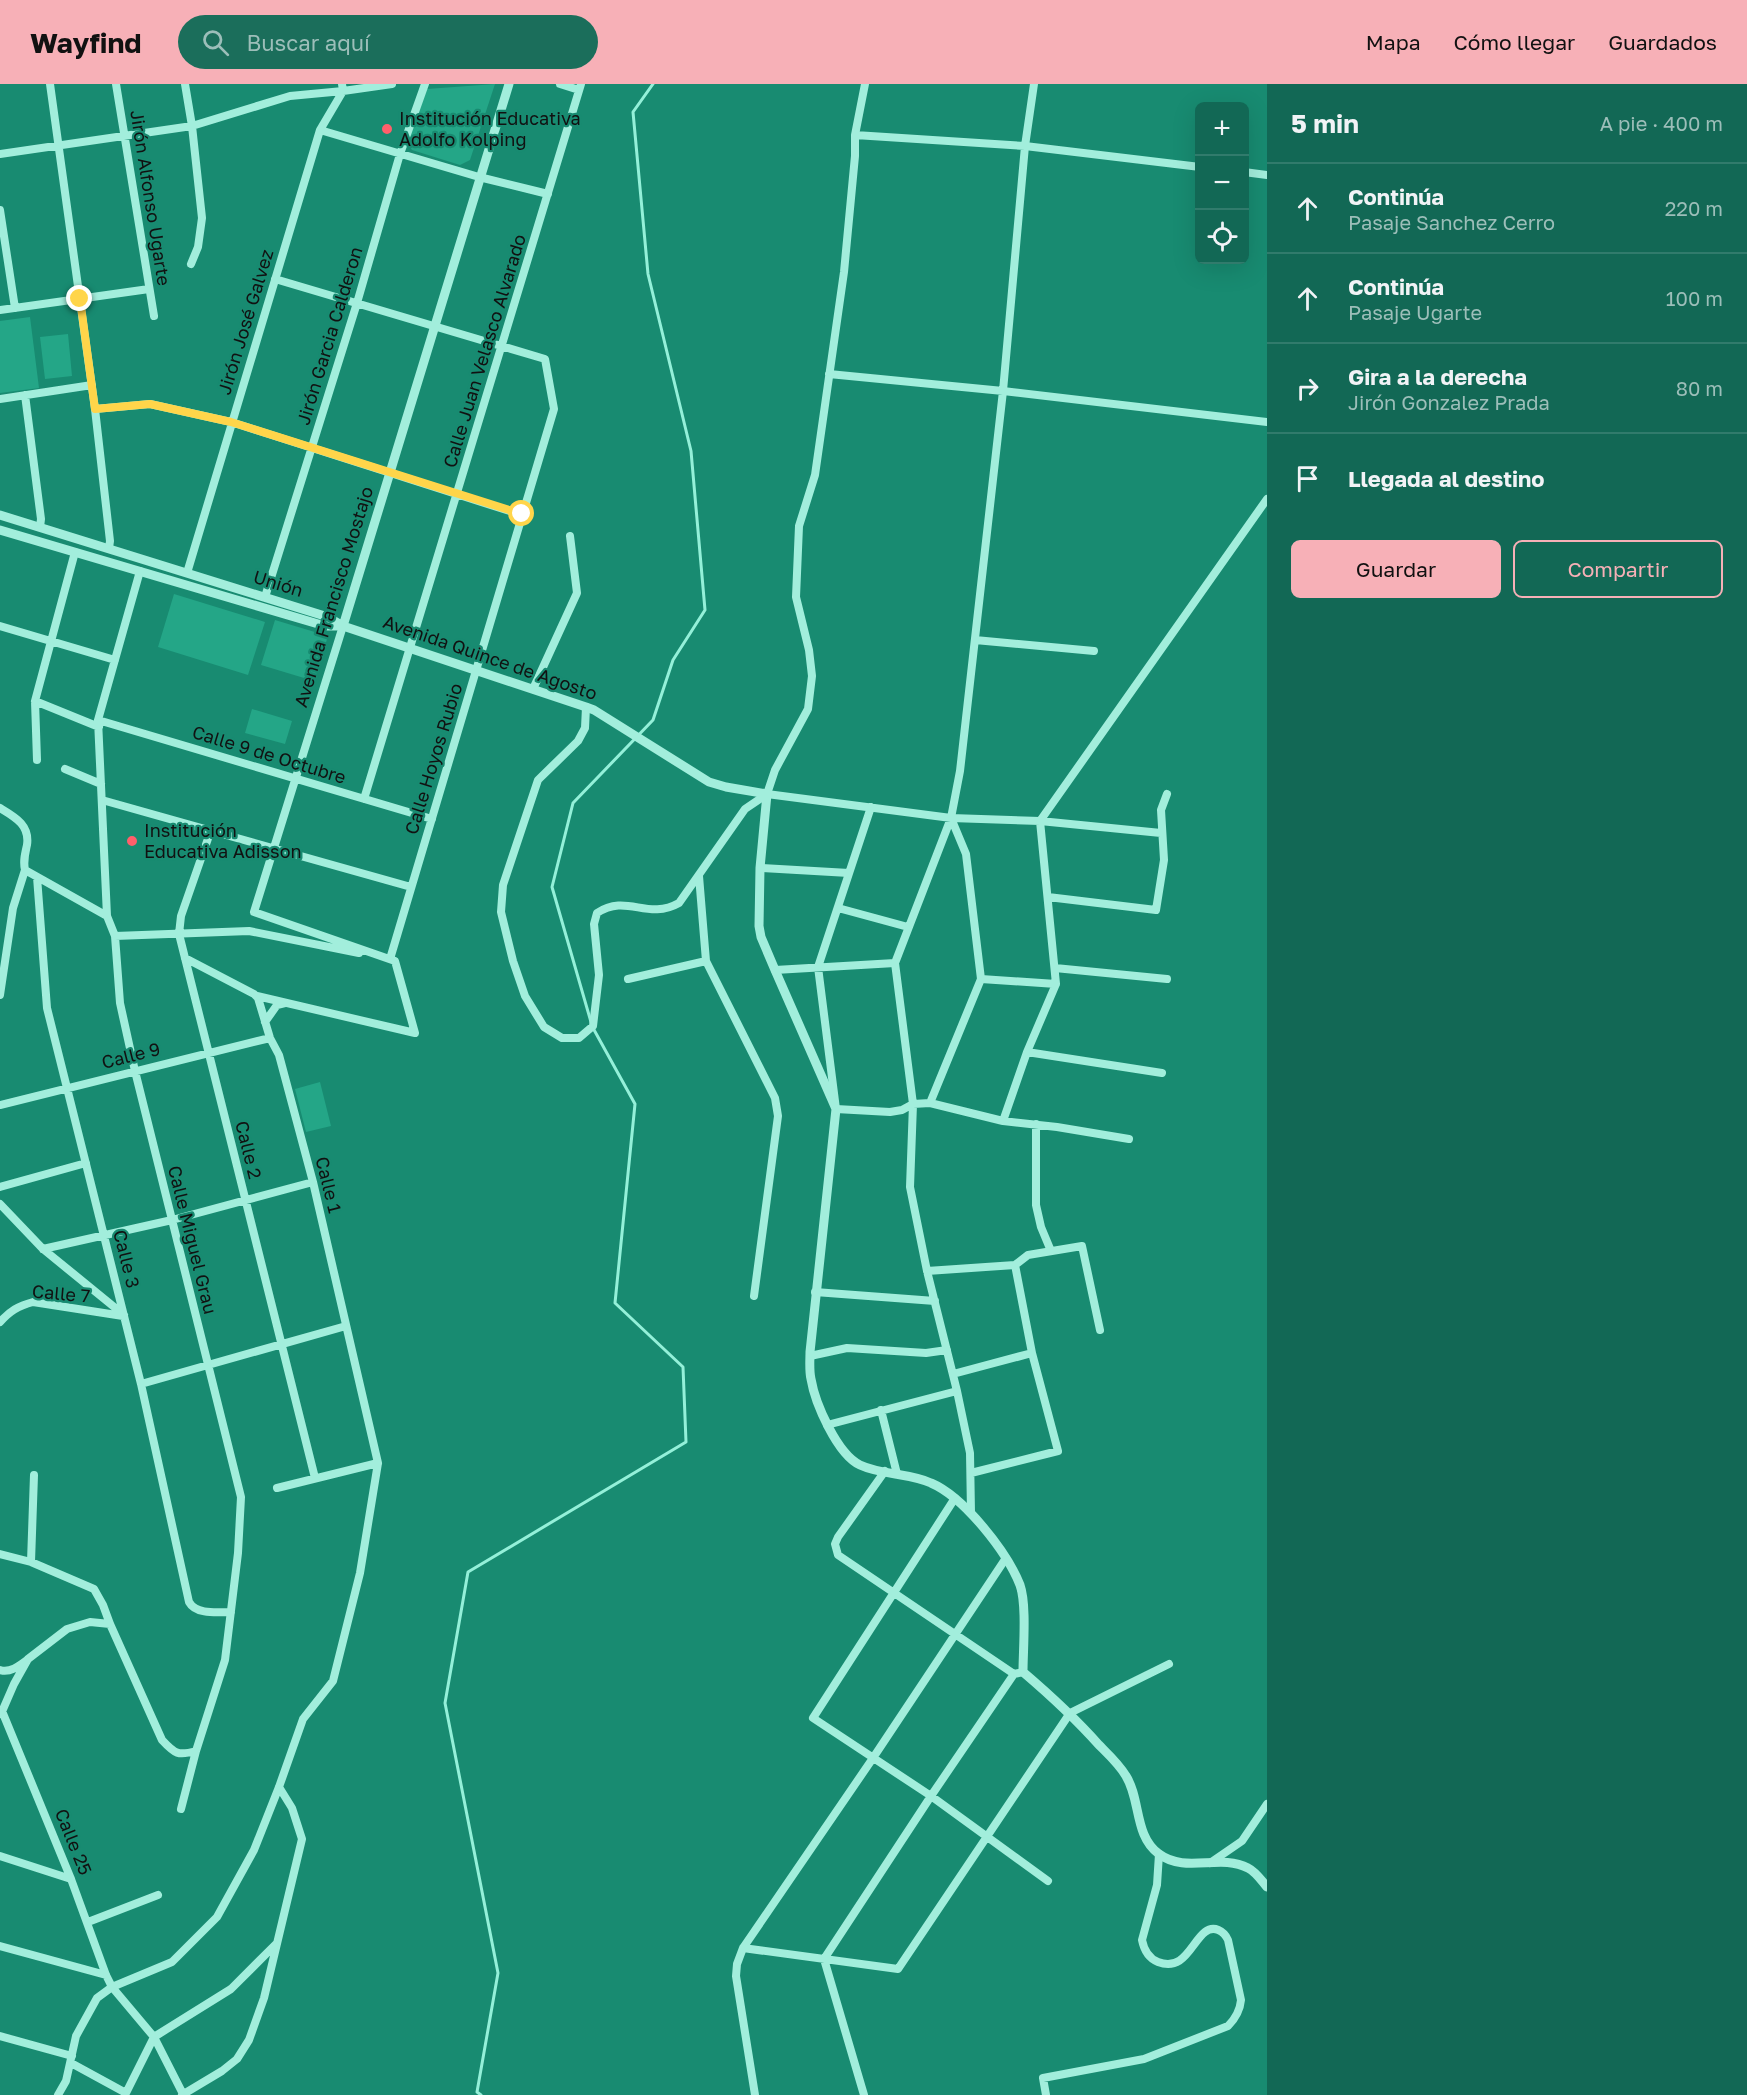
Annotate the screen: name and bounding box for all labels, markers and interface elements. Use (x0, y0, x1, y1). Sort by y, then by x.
search box (178, 15, 598, 69)
text: Wayfind (30, 26, 142, 59)
icon: search (199, 26, 232, 59)
text: Buscar aquí (247, 29, 370, 56)
text: Mapa (1366, 29, 1421, 55)
text: Cómo llegar (1454, 29, 1575, 55)
text: Guardados (1608, 29, 1717, 55)
map controls (1195, 102, 1249, 264)
button: + (1195, 102, 1249, 156)
place label: Institución Educativa Adolfo Kolping (399, 107, 581, 150)
street label: Jirón Alfonso Ugarte (126, 108, 176, 287)
text: 5 min (1291, 108, 1359, 139)
text: A pie · 400 m (1600, 111, 1723, 135)
marker: Institución Educativa Adolfo Kolping (380, 122, 394, 136)
button: − (1195, 156, 1249, 210)
text: Continúa (1348, 183, 1444, 210)
icon: ahead (1291, 192, 1324, 225)
text: 220 m (1665, 196, 1723, 220)
button: locate (1195, 210, 1249, 264)
text: Pasaje Sanchez Cerro (1348, 210, 1555, 234)
street label: Calle Juan Velasco Alvarado (438, 231, 530, 470)
street label: Jirón Garcia Calderon (291, 244, 367, 428)
street label: Jirón José Galvez (212, 246, 278, 397)
text: Continúa (1348, 273, 1444, 300)
icon: ahead (1291, 282, 1324, 315)
route end (66, 285, 92, 311)
text: 100 m (1666, 286, 1723, 310)
text: Pasaje Ugarte (1348, 300, 1482, 324)
text: Gira a la derecha (1348, 363, 1527, 390)
icon: right (1291, 372, 1324, 405)
text: 80 m (1676, 376, 1723, 400)
text: Jirón Gonzalez Prada (1348, 390, 1550, 414)
icon: arrive (1291, 462, 1324, 495)
text: Llegada al destino (1348, 465, 1545, 492)
street label: Avenida Francisco Mostajo (289, 484, 377, 710)
route start (508, 500, 534, 526)
button: Guardar (1291, 540, 1501, 598)
button: Compartir (1513, 540, 1723, 598)
street label: Unión (251, 565, 306, 601)
street label: Avenida Quince de Agosto (380, 610, 600, 704)
street label: Calle Hoyos Rubio (400, 680, 466, 837)
street label: Calle 9 de Octubre (190, 720, 349, 788)
place label: Institución Educativa Adisson (144, 819, 302, 862)
marker: Institución Educativa Adisson (125, 834, 139, 848)
street label: Calle 9 (99, 1037, 162, 1073)
street label: Calle 2 (231, 1118, 267, 1181)
street label: Calle 1 (311, 1154, 347, 1216)
street label: Calle Miguel Grau (164, 1163, 222, 1316)
street label: Calle 3 (109, 1227, 145, 1290)
street label: Calle 7 (31, 1280, 91, 1306)
street label: Calle 25 (51, 1805, 97, 1878)

